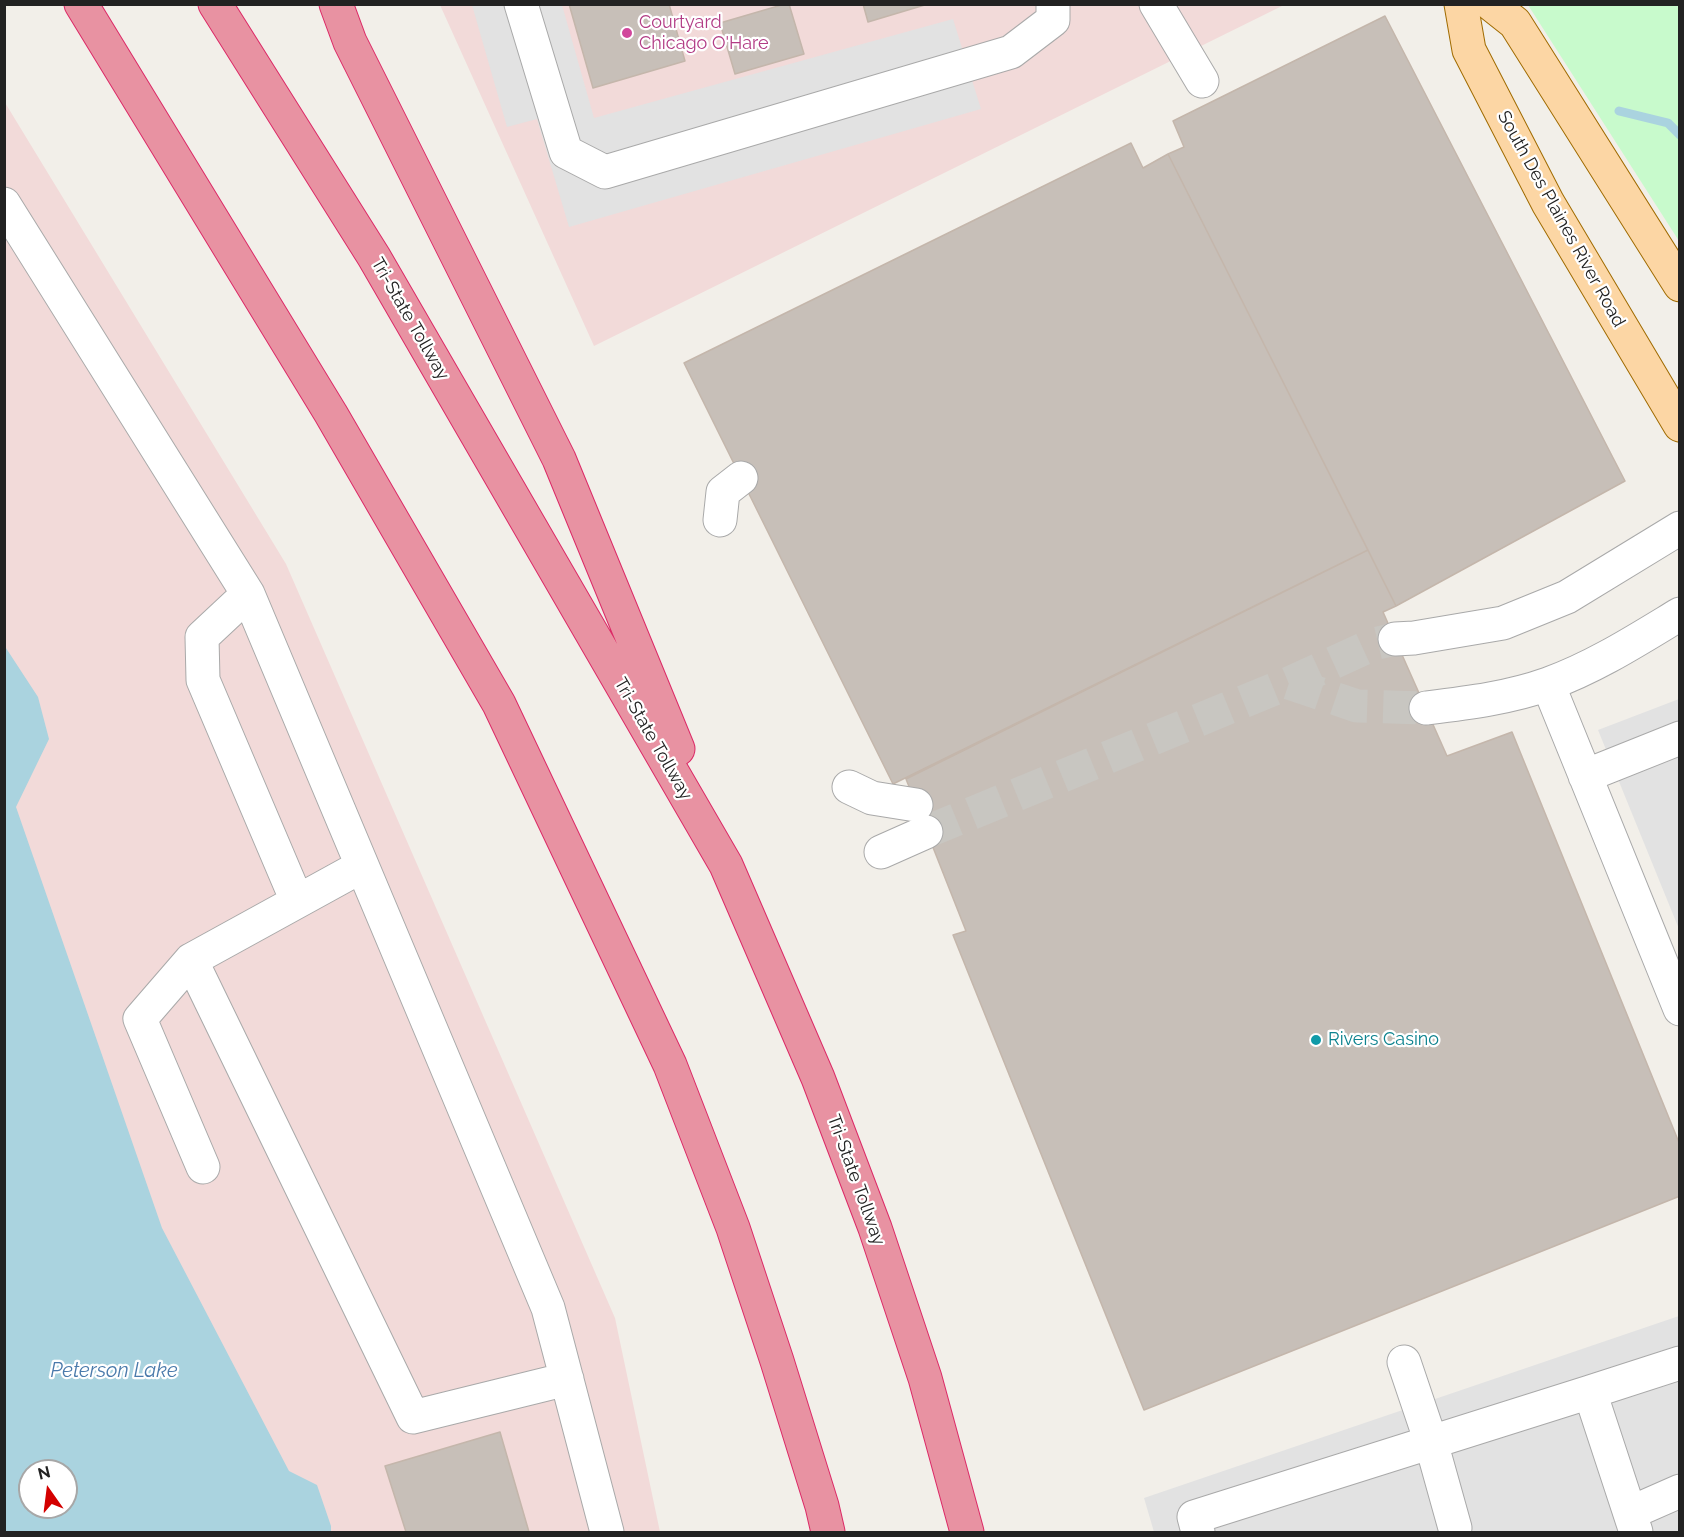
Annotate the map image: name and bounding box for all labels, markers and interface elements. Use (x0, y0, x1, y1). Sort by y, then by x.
place label: Courtyard Chicago O'Hare (639, 12, 769, 54)
marker: Courtyard Chicago O'Hare (620, 26, 634, 40)
street label: South Des Plaines River Road (1492, 107, 1630, 331)
street label: Tri-State Tollway (366, 254, 454, 384)
street label: Tri-State Tollway (609, 674, 697, 804)
place label: Rivers Casino (1328, 1029, 1439, 1051)
marker: Rivers Casino (1309, 1033, 1323, 1047)
street label: Tri-State Tollway (822, 1112, 890, 1248)
water label: Peterson Lake (50, 1359, 178, 1383)
north arrow (18, 1459, 78, 1519)
text: N (36, 1462, 52, 1484)

